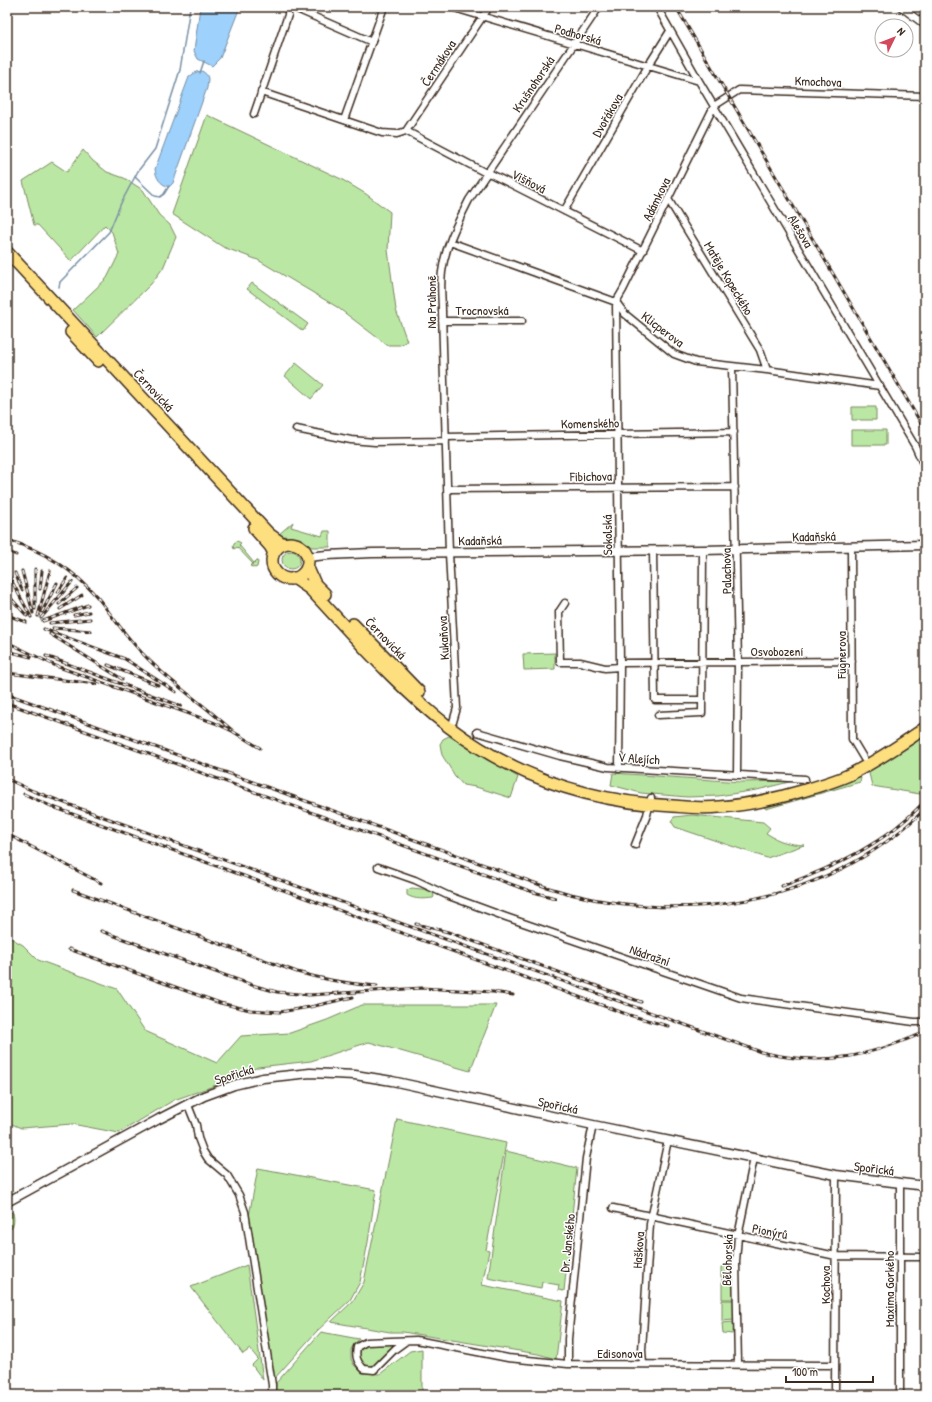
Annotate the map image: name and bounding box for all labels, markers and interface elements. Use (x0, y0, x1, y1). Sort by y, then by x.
north arrow (874, 18, 914, 58)
street label: Podhorská (553, 19, 603, 49)
text: N (894, 24, 909, 38)
street label: Čermákova (416, 36, 460, 90)
street label: Krušnohorská (508, 52, 558, 116)
street label: Kmochova (794, 71, 842, 91)
street label: Dvořákova (587, 90, 627, 140)
street label: Višňová (509, 165, 549, 197)
street label: Adámkova (638, 174, 674, 224)
street label: Alešova (784, 211, 818, 251)
street label: Matěje Kopeckého (700, 238, 758, 318)
street label: Na Průhoně (422, 275, 440, 329)
street label: Trocnovská (455, 301, 509, 319)
street label: Klicperova (638, 307, 688, 351)
street label: Černovická (130, 365, 178, 415)
street label: Komenského (561, 413, 619, 433)
street label: Fibichova (569, 467, 612, 485)
street label: Sokolská (598, 514, 616, 556)
street label: Kadaňská (792, 527, 836, 545)
street label: Kadaňská (458, 531, 502, 549)
street label: Palachova (717, 548, 735, 594)
street label: Černovická (361, 613, 411, 663)
street label: Kukaňova (433, 616, 453, 660)
street label: Fügnerova (832, 631, 850, 680)
street label: Osvobození (751, 642, 803, 660)
street label: V Alejích (618, 748, 661, 768)
street label: Nádražní (627, 940, 673, 970)
street label: Spořická (212, 1060, 256, 1088)
street label: Spořická (536, 1092, 580, 1118)
street label: Spořická (853, 1157, 895, 1179)
street label: Dr. Janského (555, 1213, 579, 1273)
street label: Pionýrů (751, 1219, 789, 1243)
street label: Haškova (628, 1231, 648, 1269)
street label: Bělohorská (717, 1234, 737, 1286)
street label: Maxima Gorkého (880, 1251, 898, 1327)
street label: Kochova (816, 1266, 834, 1304)
street label: Edisonova (597, 1344, 643, 1362)
scale bar (786, 1358, 873, 1384)
text: 100 m (792, 1363, 818, 1380)

